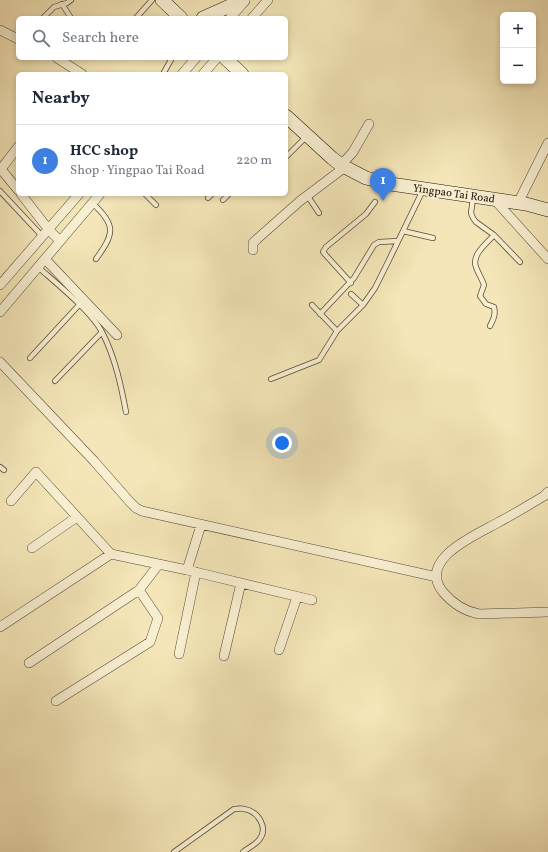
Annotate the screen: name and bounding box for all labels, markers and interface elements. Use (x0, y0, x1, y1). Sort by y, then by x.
map controls (500, 12, 536, 84)
button: + (500, 12, 536, 48)
search box (16, 16, 288, 60)
icon: search (30, 27, 52, 49)
text: Search here (62, 28, 139, 49)
button: − (500, 48, 536, 84)
text: Nearby (32, 87, 90, 110)
text: HCC shop (70, 141, 138, 162)
text: 1 (42, 152, 48, 170)
text: 220 m (236, 152, 272, 170)
text: Shop · Yingpao Tai Road (70, 162, 205, 180)
pin: 1 (370, 168, 396, 201)
street label: Yingpao Tai Road (412, 181, 496, 208)
your location (272, 433, 292, 453)

